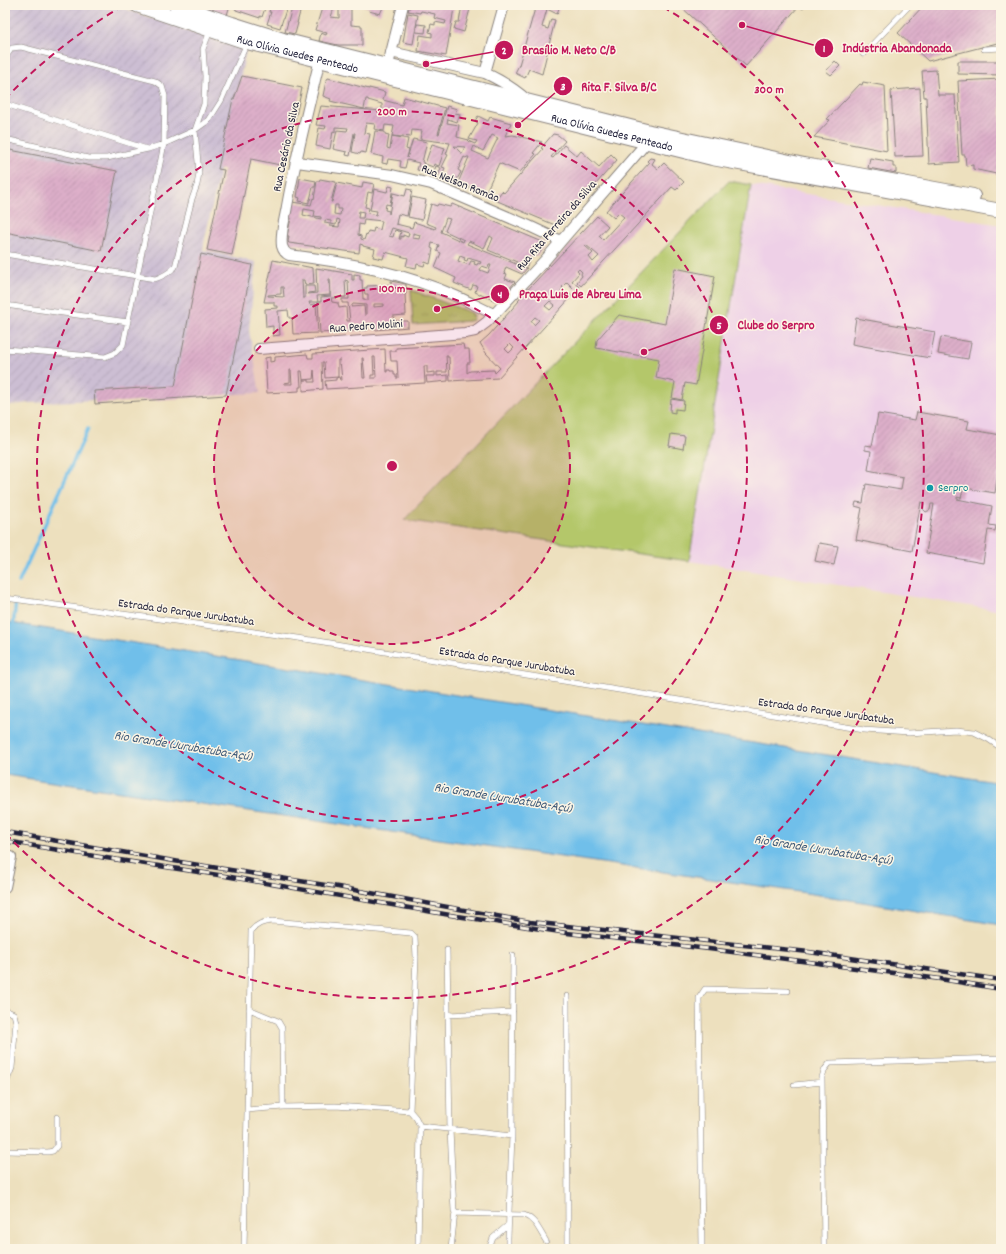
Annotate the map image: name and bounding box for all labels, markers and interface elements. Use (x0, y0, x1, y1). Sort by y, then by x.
street label: Rua Olívia Guedes Penteado (234, 31, 360, 78)
callout: Indústria Abandonada (814, 35, 959, 60)
callout: Brasílio M. Neto C/B (494, 37, 624, 62)
text: Indústria Abandonada (842, 40, 953, 59)
text: 1 (823, 41, 826, 58)
text: Brasílio M. Neto C/B (522, 42, 616, 61)
text: 2 (501, 43, 507, 60)
callout: Rita F. Silva B/C (553, 74, 664, 99)
text: 3 (560, 79, 566, 96)
text: Rita F. Silva B/C (581, 79, 657, 98)
text: 300 m (754, 82, 784, 99)
street label: Rua Cesário da Silva (269, 100, 305, 193)
text: 200 m (377, 104, 407, 121)
street label: Rua Olívia Guedes Penteado (549, 110, 674, 156)
street label: Rua Nelson Romão (418, 161, 502, 207)
street label: Rua Rita Ferreira da Silva (513, 177, 601, 275)
text: 100 m (379, 281, 405, 298)
callout: Praça Luis de Abreu Lima (490, 281, 649, 306)
text: Praça Luis de Abreu Lima (519, 286, 642, 305)
text: 4 (498, 287, 503, 304)
callout: Clube do Serpro (709, 312, 822, 337)
street label: Rua Pedro Molini (329, 316, 403, 338)
text: Clube do Serpro (737, 317, 815, 336)
text: 5 (716, 318, 722, 335)
centre of rings (385, 459, 399, 473)
place label: Serpro (938, 480, 968, 497)
marker: Serpro (925, 483, 935, 493)
street label: Estrada do Parque Jurubatuba (117, 595, 255, 631)
street label: Estrada do Parque Jurubatuba (438, 643, 576, 681)
street label: Estrada do Parque Jurubatuba (757, 694, 895, 730)
water label: Rio Grande (Jurubatuba-Açú) (113, 727, 254, 767)
water label: Rio Grande (Jurubatuba-Açú) (433, 779, 574, 819)
water label: Rio Grande (Jurubatuba-Açú) (753, 831, 894, 871)

